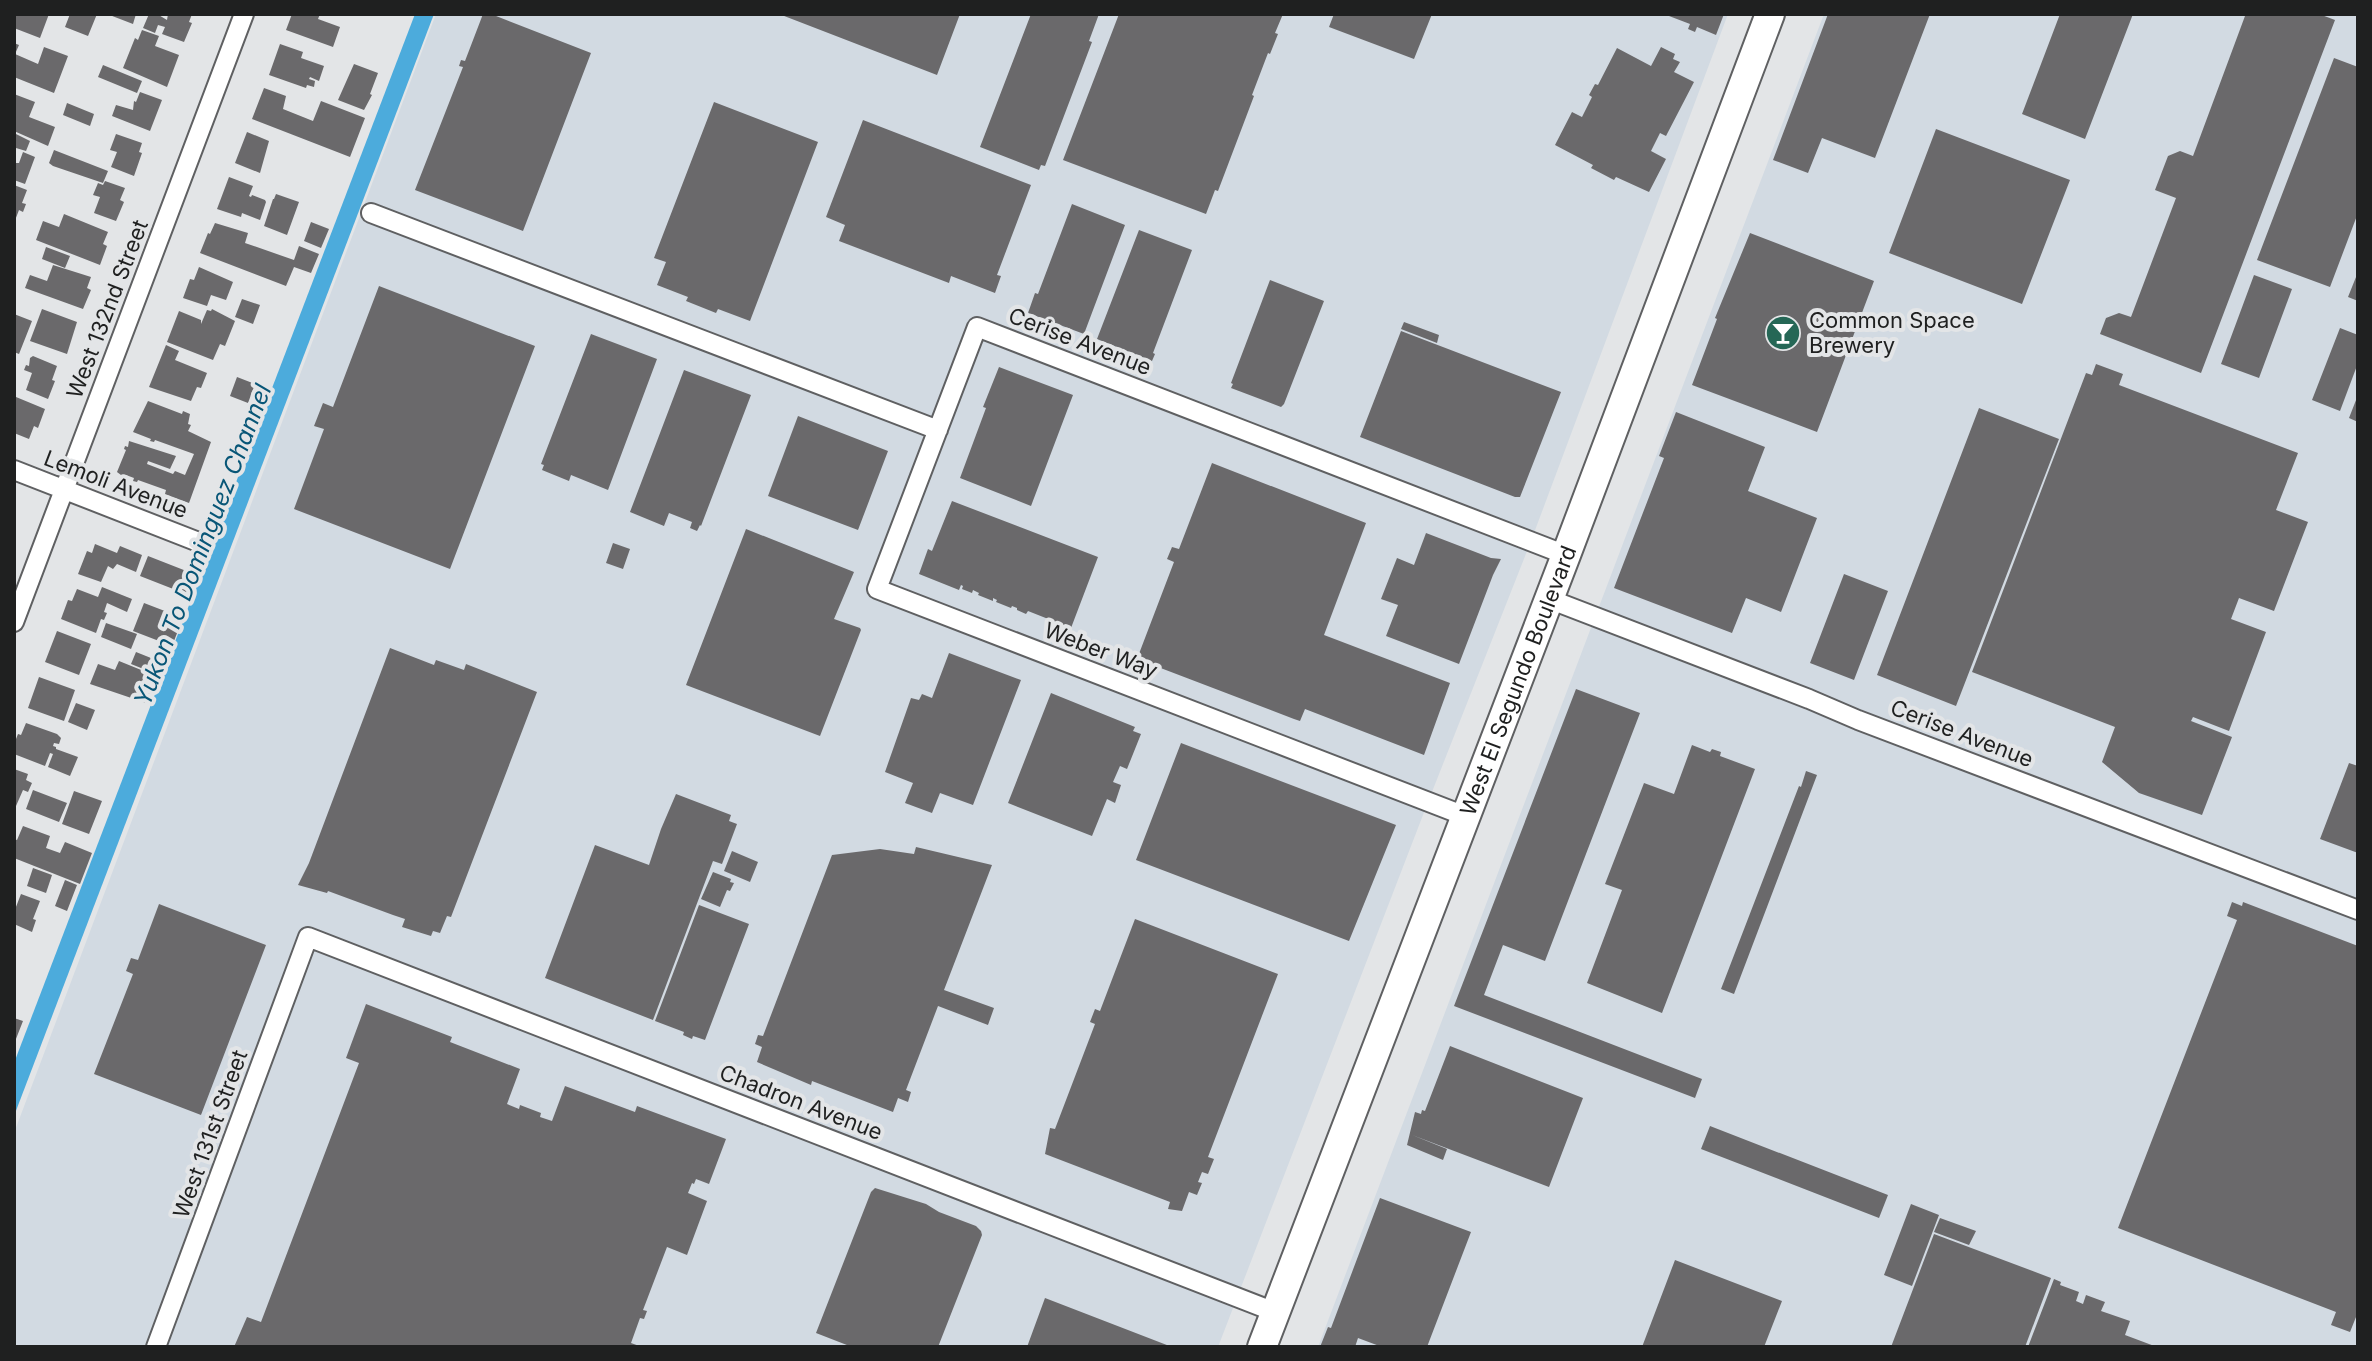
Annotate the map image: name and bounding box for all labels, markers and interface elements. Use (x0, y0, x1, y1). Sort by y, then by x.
street label: West 132nd Street (61, 216, 153, 402)
street label: Cerise Avenue (1005, 302, 1155, 380)
place label: Common Space Brewery (1809, 307, 1975, 358)
bar icon: Common Space Brewery (1764, 314, 1802, 352)
water label: Yukon To Dominguez Channel (128, 380, 277, 710)
street label: Lemoli Avenue (40, 445, 192, 523)
street label: West El Segundo Boulevard (1454, 542, 1581, 819)
street label: Weber Way (1041, 617, 1161, 683)
street label: Cerise Avenue (1887, 694, 2037, 772)
street label: West 131st Street (168, 1046, 252, 1222)
street label: Chadron Avenue (716, 1059, 886, 1145)

